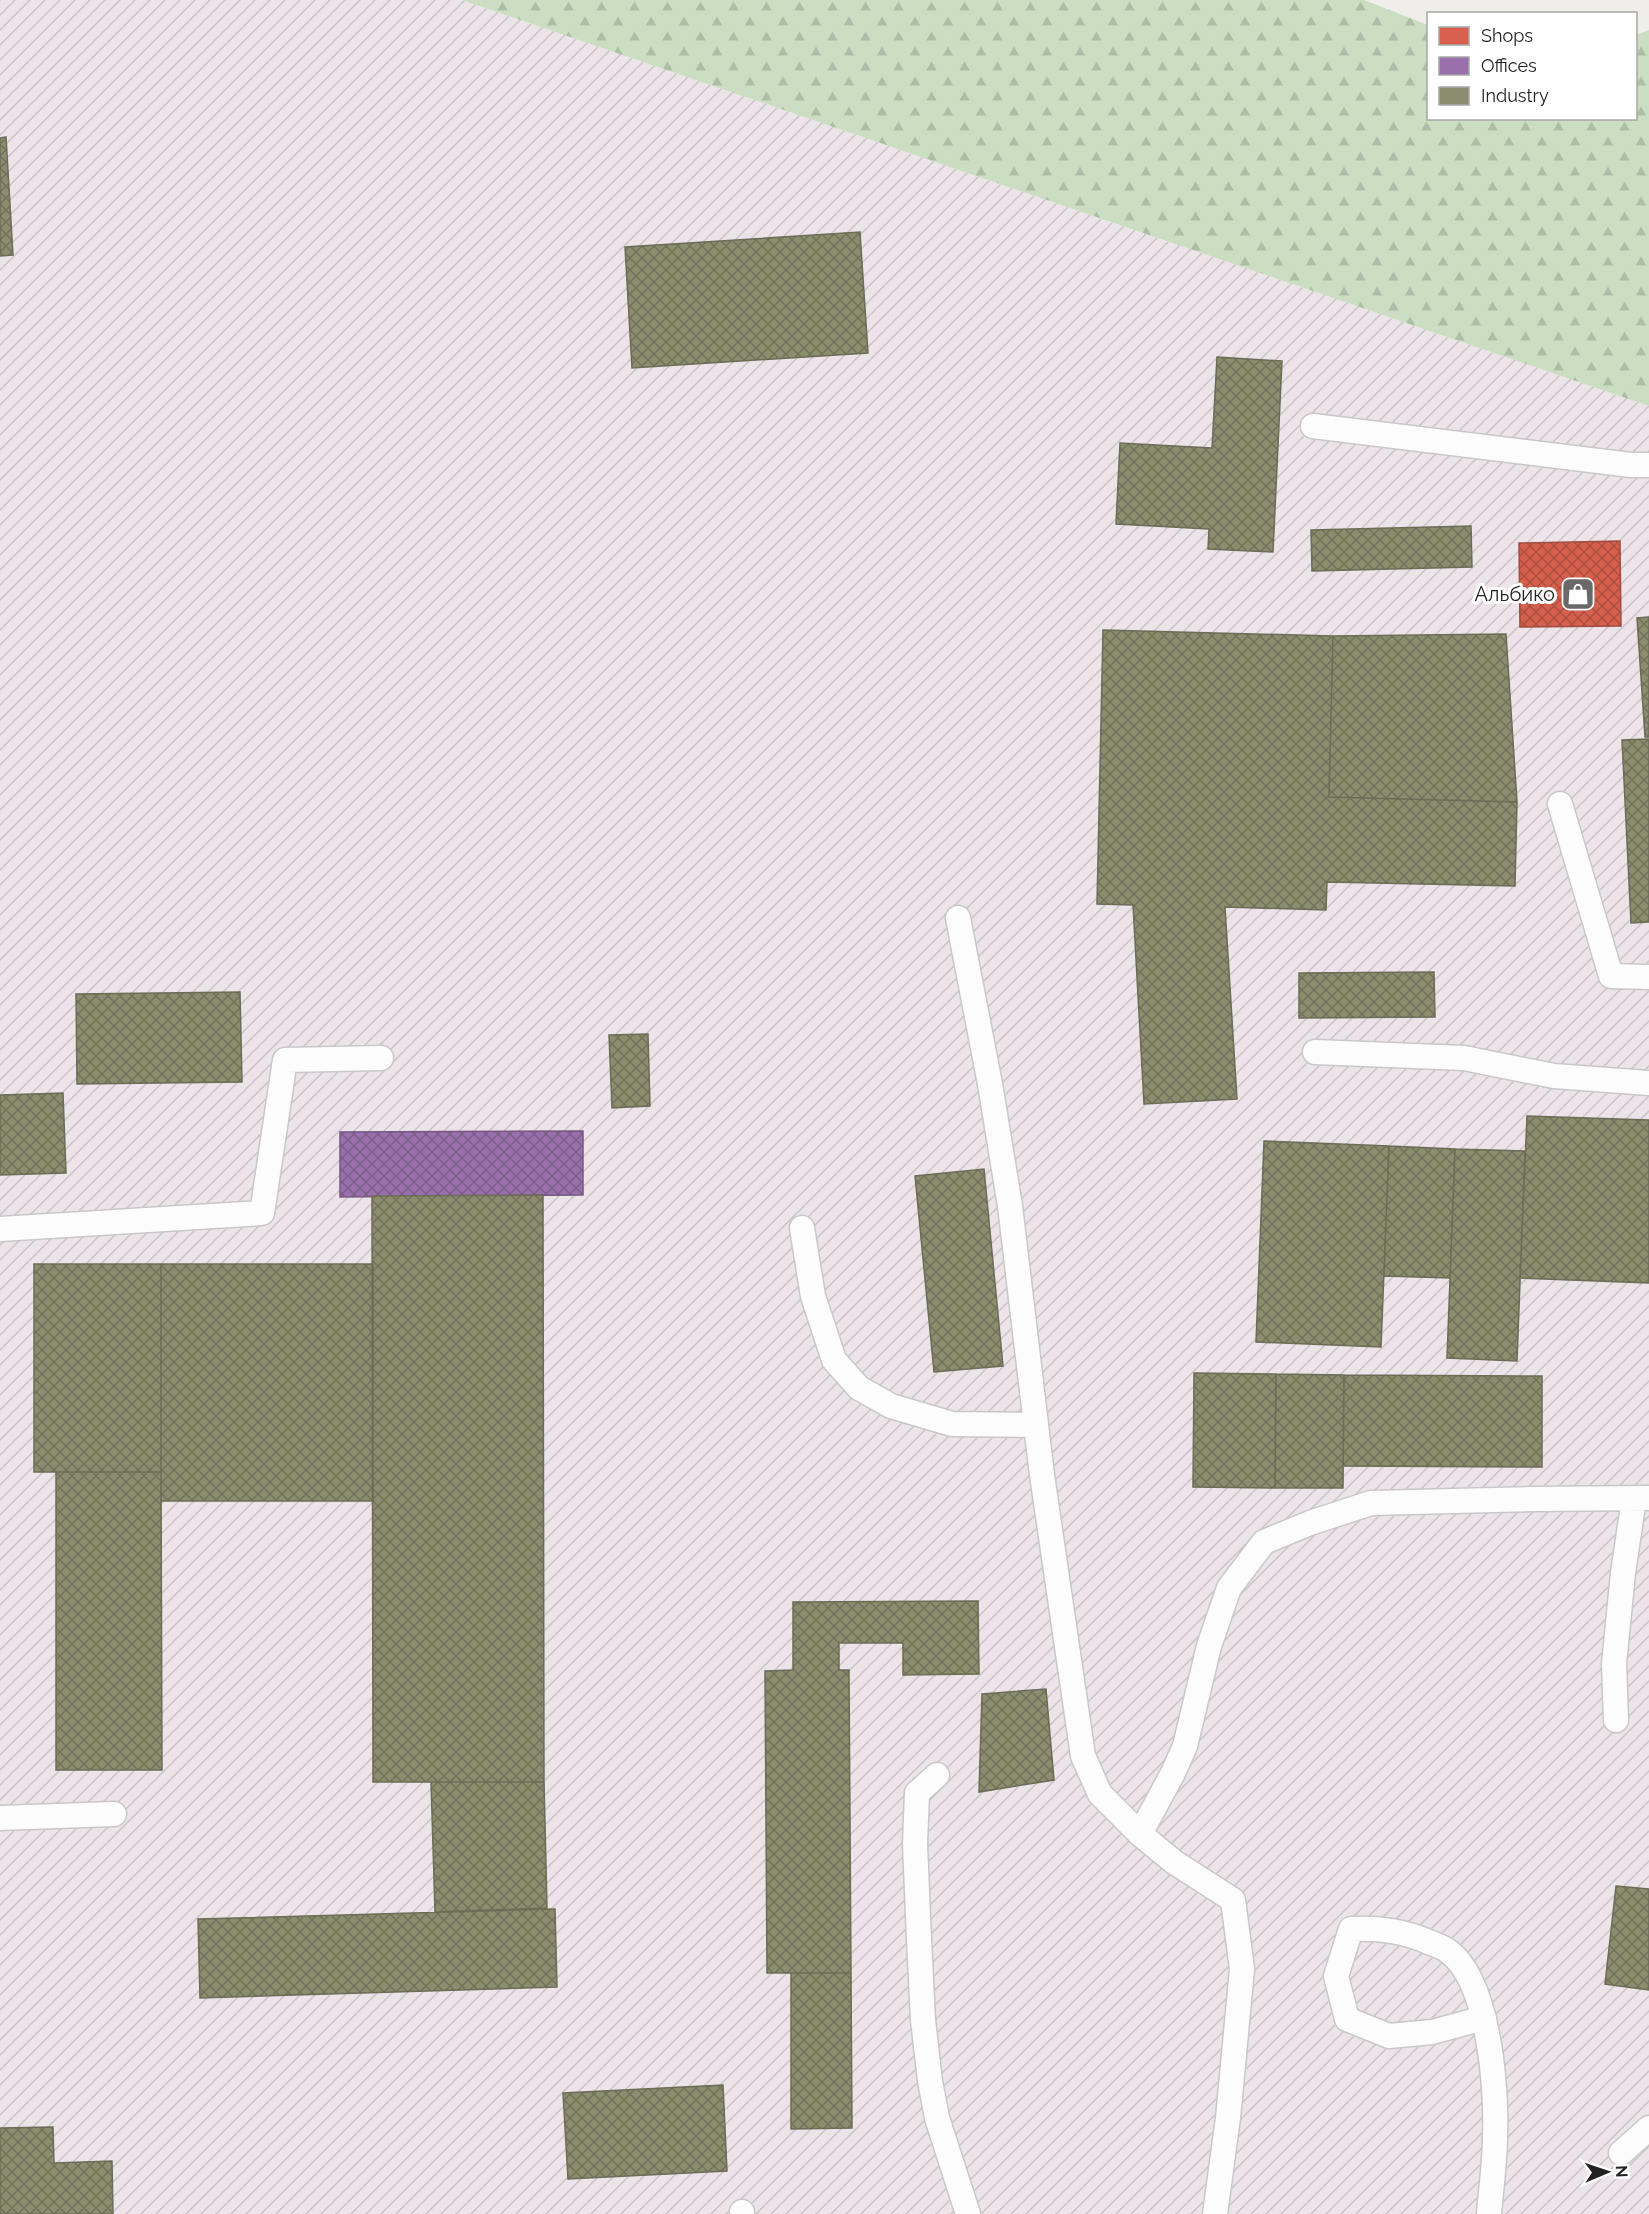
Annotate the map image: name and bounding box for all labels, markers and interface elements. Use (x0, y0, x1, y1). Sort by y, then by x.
legend (1427, 12, 1637, 120)
text: Shops (1481, 25, 1533, 46)
text: Offices (1481, 55, 1537, 76)
text: Industry (1481, 85, 1549, 106)
shop icon: Альбико (1560, 576, 1596, 612)
place label: Альбико (1475, 582, 1555, 606)
north arrow (1577, 2142, 1637, 2202)
text: N (1612, 2165, 1631, 2178)

